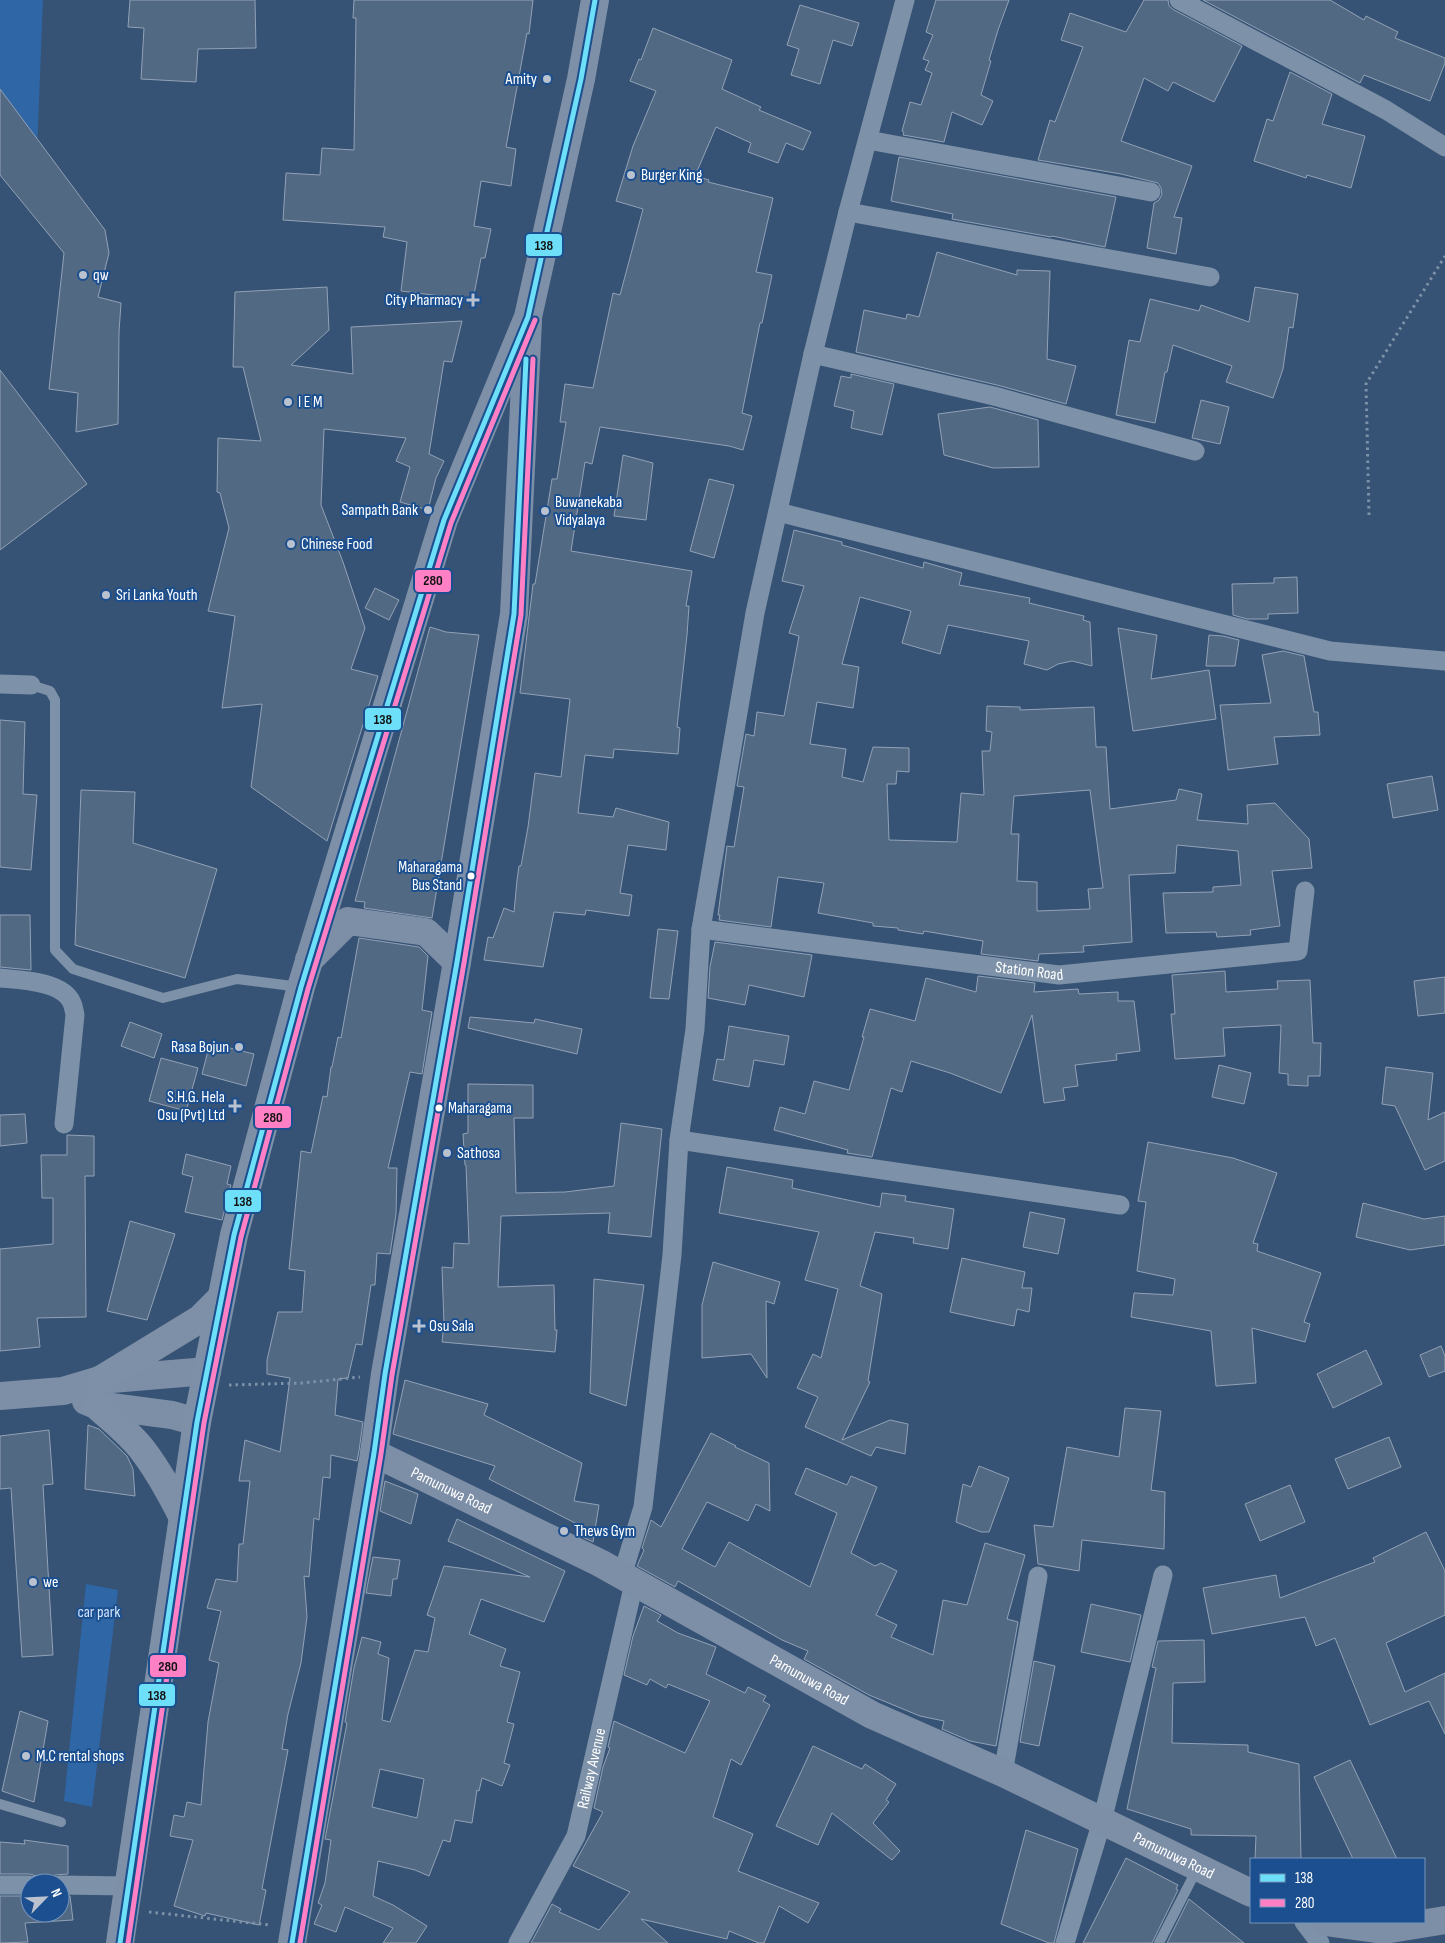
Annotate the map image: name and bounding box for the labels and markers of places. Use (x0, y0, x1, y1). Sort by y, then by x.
place label: Amity (505, 70, 537, 89)
marker: Amity (541, 73, 553, 85)
place label: Burger King (641, 166, 702, 185)
marker: Burger King (625, 169, 637, 181)
place label: qw (93, 266, 109, 285)
marker: qw (77, 269, 89, 281)
place label: City Pharmacy (385, 291, 463, 310)
marker: City Pharmacy (467, 294, 479, 306)
place label: I E M (298, 393, 322, 412)
marker: I E M (282, 396, 294, 408)
place label: Buwanekaba Vidyalaya (555, 493, 622, 530)
place label: Sampath Bank (341, 501, 418, 520)
marker: Sampath Bank (422, 504, 434, 516)
marker: Buwanekaba Vidyalaya (539, 505, 551, 517)
place label: Chinese Food (301, 535, 372, 554)
marker: Chinese Food (285, 538, 297, 550)
place label: Sri Lanka Youth (116, 586, 198, 605)
marker: Sri Lanka Youth (100, 589, 112, 601)
place label: Maharagama Bus Stand (398, 858, 462, 895)
marker: Maharagama Bus Stand (466, 871, 476, 881)
place label: Rasa Bojun (171, 1038, 229, 1057)
marker: Rasa Bojun (233, 1041, 245, 1053)
place label: S.H.G. Hela Osu (Pvt) Ltd (157, 1088, 225, 1125)
place label: Maharagama (448, 1099, 512, 1118)
marker: S.H.G. Hela Osu (Pvt) Ltd (229, 1100, 241, 1112)
marker: Maharagama (434, 1103, 444, 1113)
place label: Sathosa (457, 1144, 500, 1163)
marker: Sathosa (441, 1147, 453, 1159)
place label: Osu Sala (429, 1317, 474, 1336)
marker: Osu Sala (413, 1320, 425, 1332)
place label: Thews Gym (574, 1522, 635, 1541)
marker: Thews Gym (558, 1525, 570, 1537)
place label: we (43, 1573, 58, 1592)
marker: we (27, 1576, 39, 1588)
place label: M.C rental shops (36, 1747, 125, 1766)
marker: M.C rental shops (20, 1750, 32, 1762)

